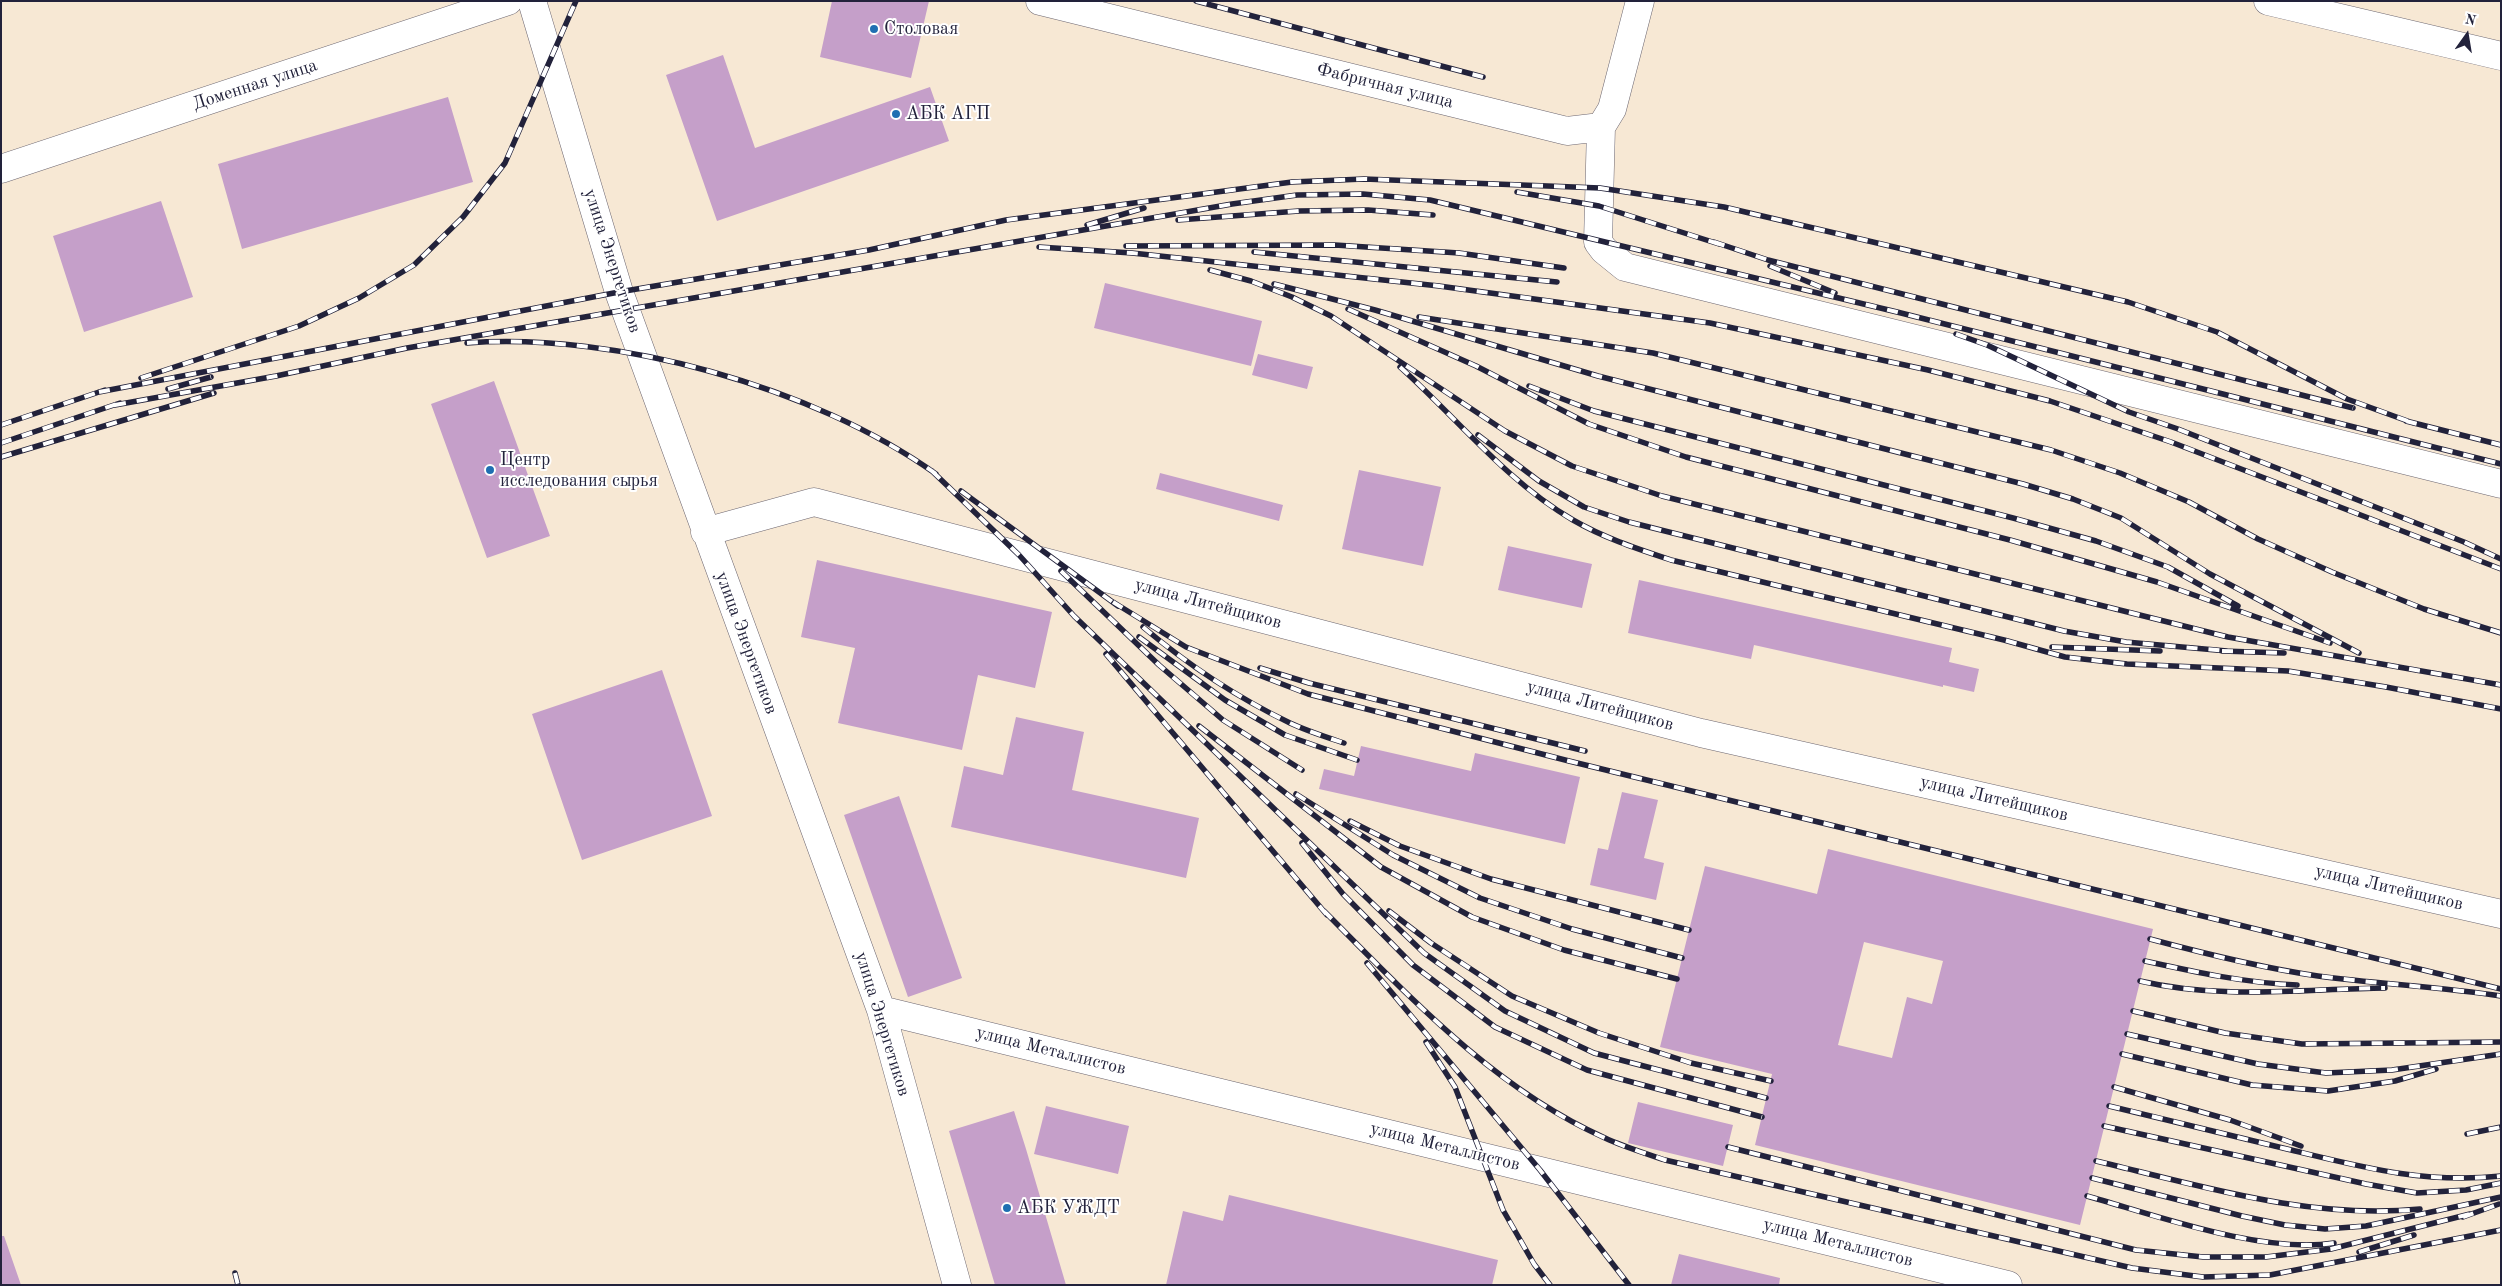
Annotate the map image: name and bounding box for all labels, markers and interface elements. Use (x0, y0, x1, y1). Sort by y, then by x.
north arrow (2442, 10, 2492, 60)
text: N (2464, 12, 2477, 28)
place label: Столовая (884, 18, 958, 40)
marker: Столовая (868, 23, 880, 35)
street label: Доменная улица (190, 55, 320, 115)
street label: Фабричная улица (1314, 59, 1456, 113)
place label: АБК АГП (906, 103, 990, 125)
marker: АБК АГП (890, 108, 902, 120)
street label: улица Энергетиков (579, 186, 645, 336)
place label: Центр исследования сырья (500, 449, 658, 492)
marker: Центр исследования сырья (484, 464, 496, 476)
street label: улица Энергетиков (710, 569, 782, 717)
street label: улица Литейщиков (1132, 574, 1284, 634)
street label: улица Литейщиков (1524, 676, 1676, 736)
street label: улица Литейщиков (1918, 771, 2070, 827)
street label: улица Литейщиков (2313, 860, 2465, 916)
street label: улица Энергетиков (850, 949, 914, 1099)
street label: улица Металлистов (974, 1022, 1128, 1080)
street label: улица Металлистов (1368, 1118, 1522, 1176)
place label: АБК УЖДТ (1017, 1197, 1120, 1219)
marker: АБК УЖДТ (1001, 1202, 1013, 1214)
street label: улица Металлистов (1761, 1214, 1915, 1272)

